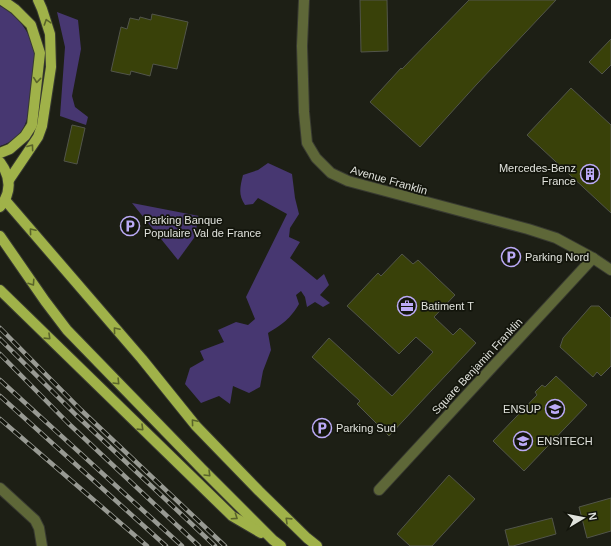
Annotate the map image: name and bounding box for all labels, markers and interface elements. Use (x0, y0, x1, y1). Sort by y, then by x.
one-way arrow (43, 18, 51, 25)
one-way arrow (33, 77, 42, 83)
one-way arrow (26, 145, 33, 152)
place label: Mercedes-Benz France (499, 162, 576, 187)
street label: Avenue Franklin (349, 163, 429, 197)
building icon: Mercedes-Benz France (579, 163, 601, 185)
place label: Parking Banque Populaire Val de France (144, 214, 261, 239)
parking icon: Parking Banque Populaire Val de France (119, 215, 141, 237)
one-way arrow (29, 228, 36, 236)
parking icon: Parking Nord (500, 246, 522, 268)
place label: Parking Nord (525, 251, 589, 263)
one-way arrow (27, 279, 35, 286)
office icon: Batiment T (396, 295, 418, 317)
place label: Batiment T (421, 300, 474, 312)
street label: Square Benjamin Franklin (429, 316, 525, 416)
one-way arrow (114, 327, 121, 334)
one-way arrow (43, 332, 51, 340)
one-way arrow (112, 377, 119, 384)
school or university icon: ENSUP (544, 398, 566, 420)
place label: ENSUP (503, 403, 541, 415)
parking icon: Parking Sud (311, 417, 333, 439)
one-way arrow (191, 420, 198, 427)
place label: Parking Sud (336, 422, 396, 434)
one-way arrow (136, 423, 144, 431)
school or university icon: ENSITECH (512, 430, 534, 452)
place label: ENSITECH (537, 435, 593, 447)
one-way arrow (203, 470, 211, 477)
north arrow (563, 498, 603, 538)
text: N (586, 511, 599, 521)
one-way arrow (231, 512, 238, 519)
one-way arrow (285, 517, 293, 525)

